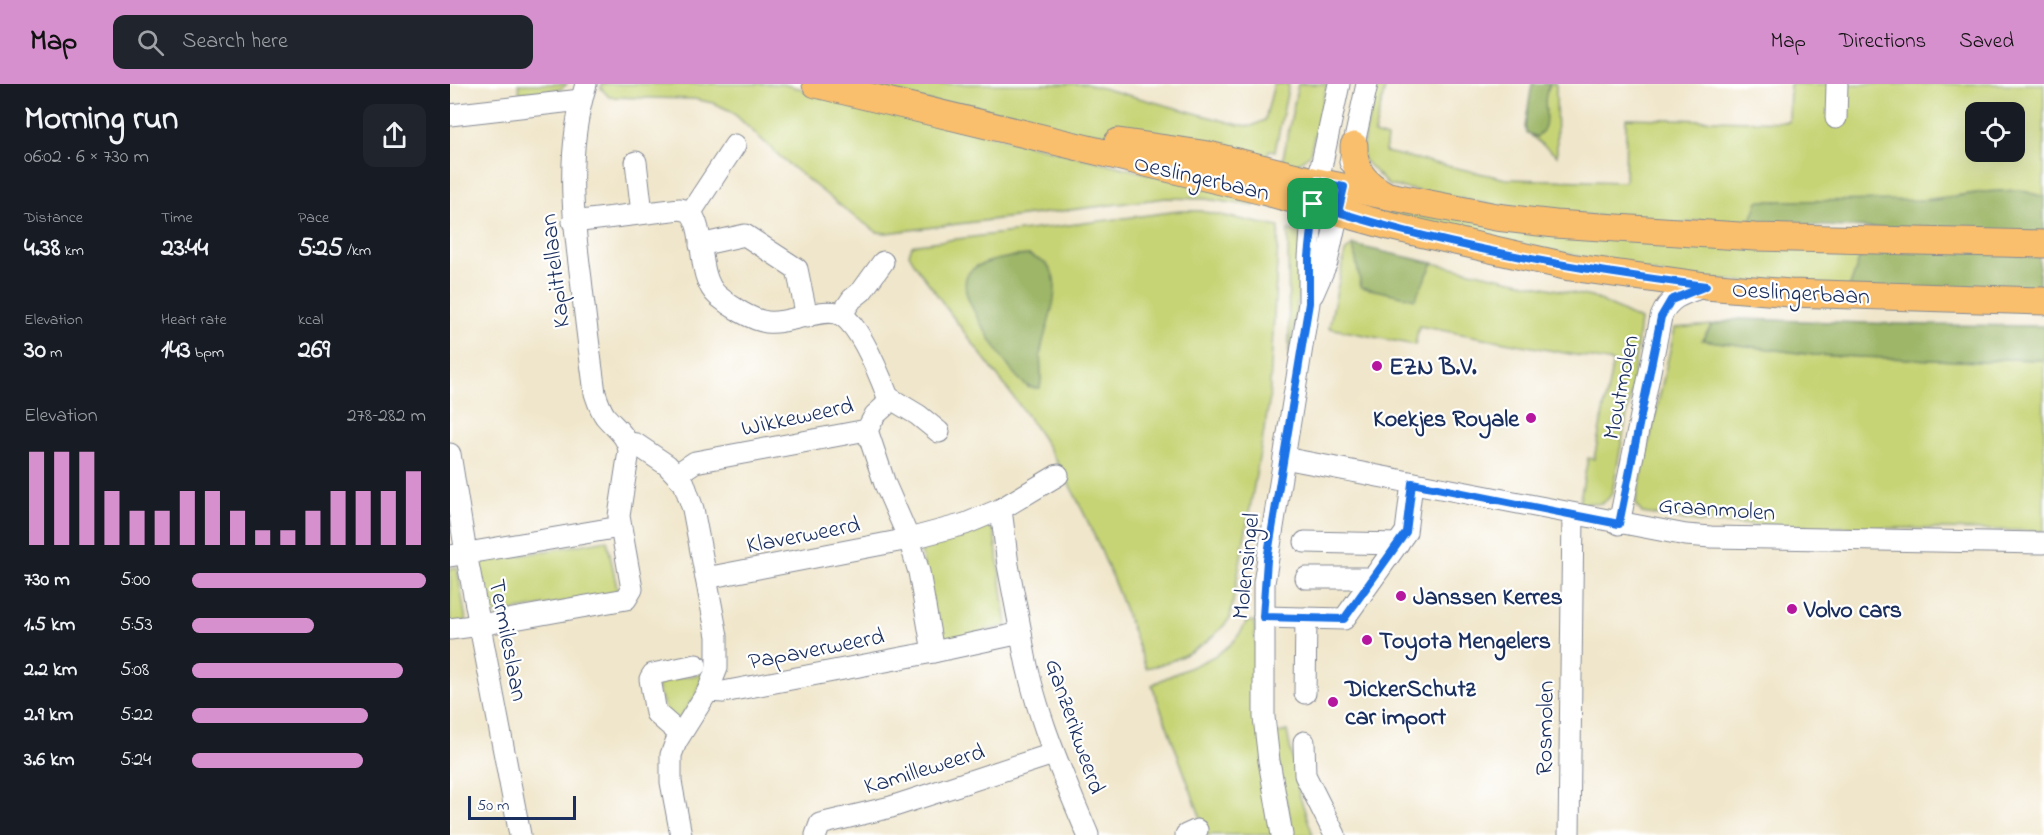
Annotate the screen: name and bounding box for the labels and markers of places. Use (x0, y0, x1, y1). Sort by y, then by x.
pin (1287, 178, 1338, 229)
place label: EZN B.V. (1389, 351, 1477, 386)
marker: EZN B.V. (1370, 359, 1384, 373)
place label: Koekjes Royale (1373, 403, 1520, 439)
marker: Koekjes Royale (1524, 411, 1538, 425)
place label: Janssen Kerres (1413, 581, 1563, 616)
marker: Janssen Kerres (1394, 589, 1408, 603)
place label: Volvo cars (1803, 594, 1902, 629)
marker: Volvo cars (1785, 602, 1799, 616)
place label: Toyota Mengelers (1379, 625, 1551, 661)
marker: Toyota Mengelers (1360, 633, 1374, 647)
place label: DickerSchutz car import (1344, 673, 1476, 736)
marker: DickerSchutz car import (1326, 695, 1340, 709)

